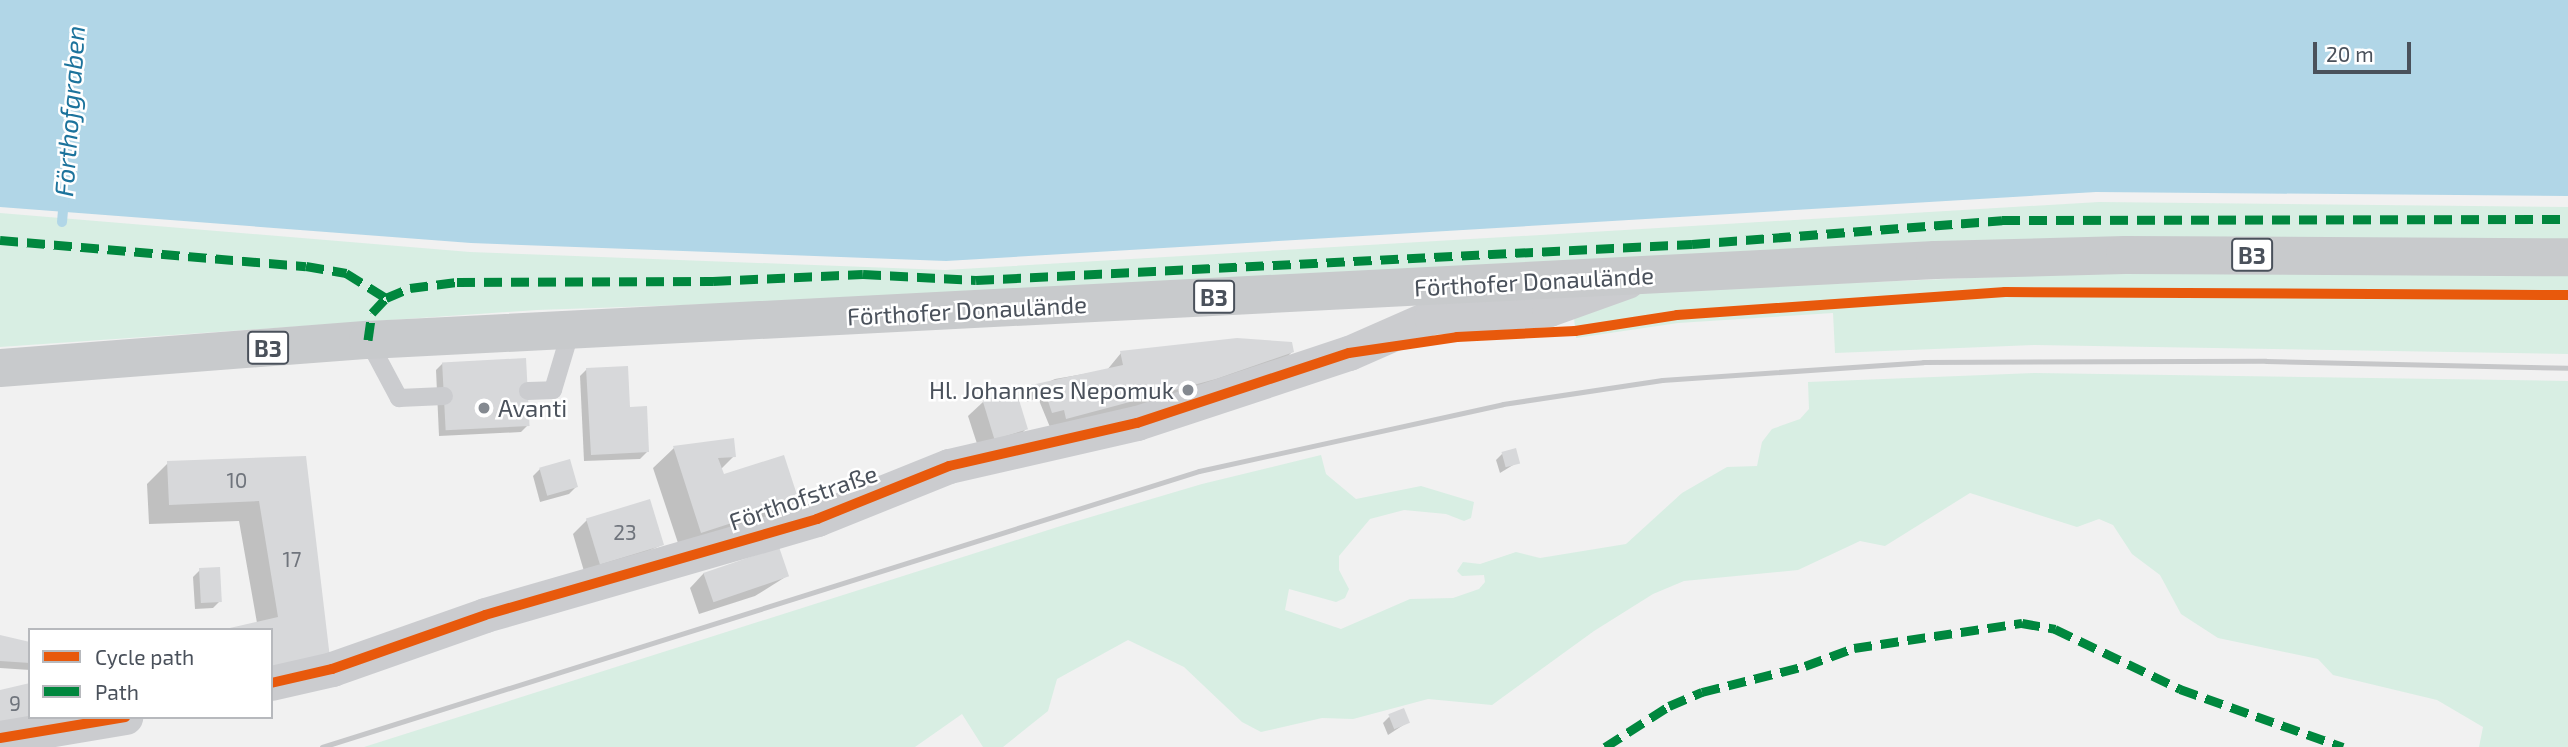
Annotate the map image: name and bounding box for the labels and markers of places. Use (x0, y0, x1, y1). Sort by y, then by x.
place label: Hl. Johannes Nepomuk (928, 376, 1174, 404)
marker: Hl. Johannes Nepomuk (1180, 382, 1196, 398)
place label: Avanti (498, 394, 567, 422)
marker: Avanti (476, 400, 492, 416)

